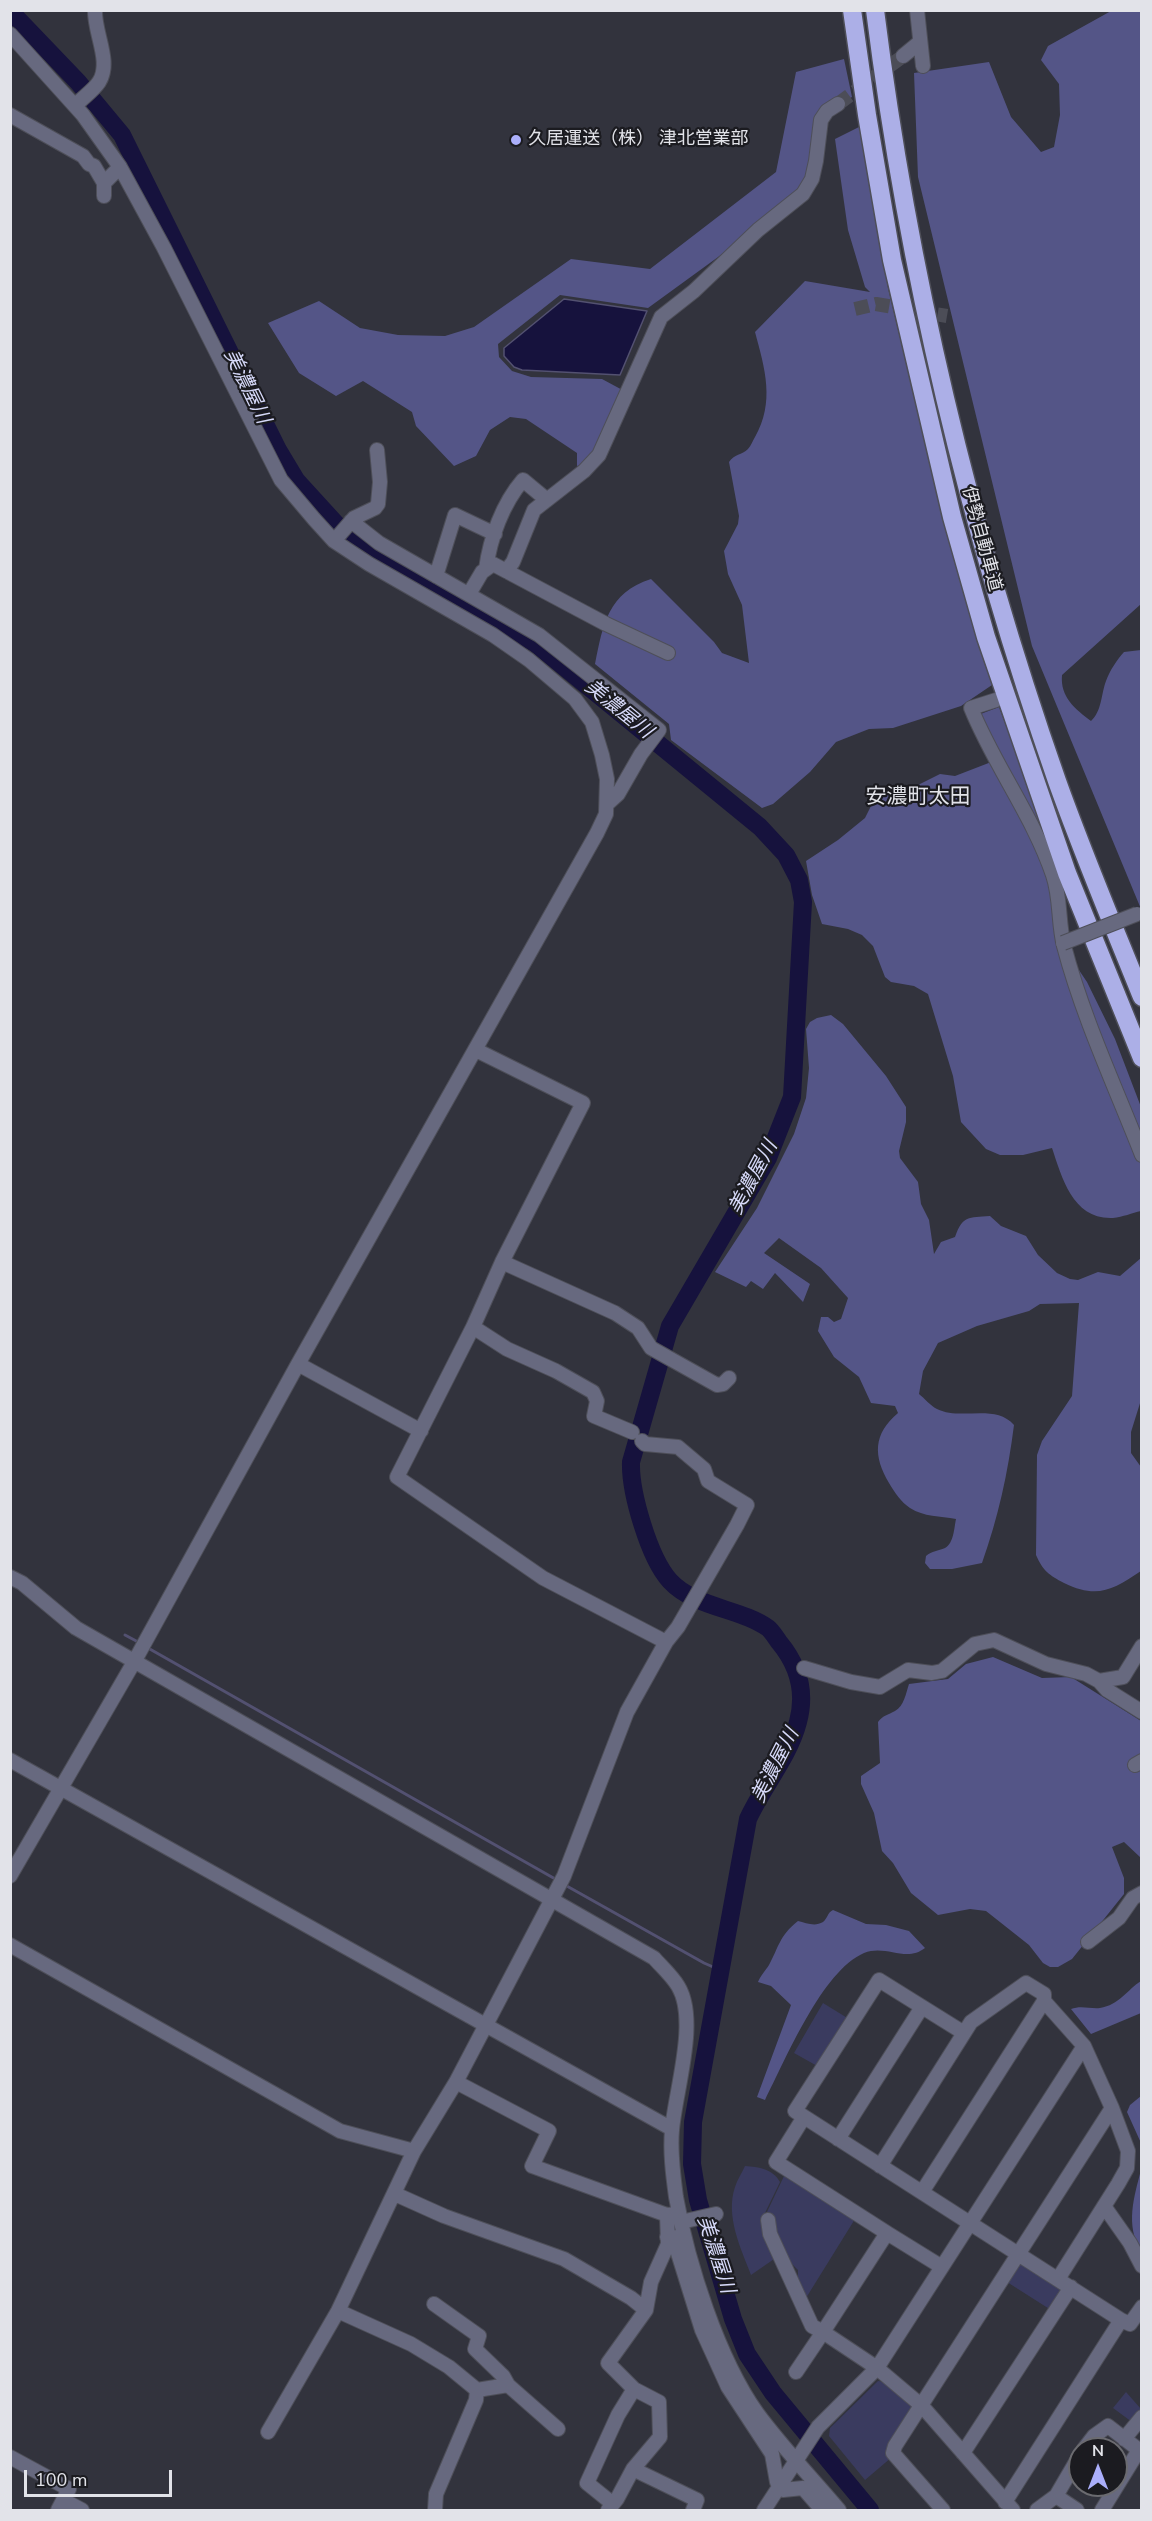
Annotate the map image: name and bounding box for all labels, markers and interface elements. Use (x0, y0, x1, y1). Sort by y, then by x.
place label: 久居運送（株） 津北営業部 (528, 129, 749, 151)
marker: 久居運送（株） 津北営業部 (509, 133, 523, 147)
water label: 美濃屋川 (218, 346, 274, 428)
street label: 伊勢自動車道 (957, 484, 1005, 594)
water label: 美濃屋川 (579, 676, 657, 744)
district label: 安濃町太田 (866, 785, 970, 811)
water label: 美濃屋川 (725, 1137, 783, 1219)
water label: 美濃屋川 (747, 1725, 805, 1807)
water label: 美濃屋川 (691, 2213, 739, 2297)
north arrow (1068, 2437, 1128, 2497)
text: N (1092, 2440, 1104, 2462)
scale bar (27, 2458, 176, 2496)
text: 100 m (35, 2468, 87, 2492)

